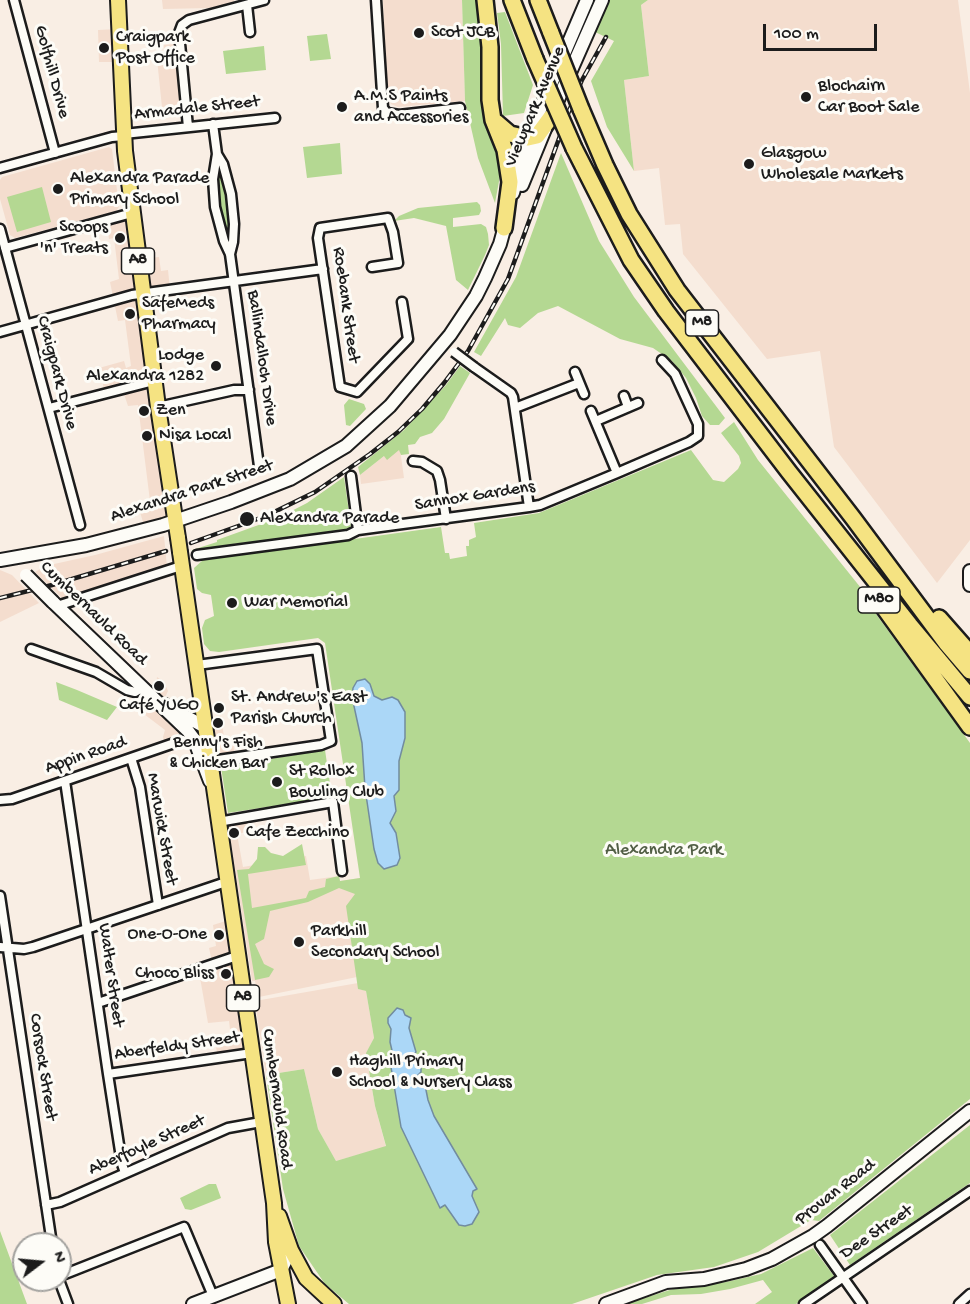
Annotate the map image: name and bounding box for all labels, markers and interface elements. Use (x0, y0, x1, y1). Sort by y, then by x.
scale bar (766, 12, 880, 50)
place label: Scot JCB (431, 22, 495, 44)
street label: Golfhill Drive (28, 23, 74, 121)
text: 100 m (774, 24, 819, 45)
marker: Scot JCB (412, 26, 426, 40)
place label: Craigpark Post Office (116, 27, 195, 70)
marker: Craigpark Post Office (97, 41, 111, 55)
street label: Viewpark Avenue (501, 44, 571, 170)
place label: Blochairn Car Boot Sale (818, 76, 919, 118)
place label: A.M.S Paints and Accessories (354, 86, 468, 128)
marker: Blochairn Car Boot Sale (799, 90, 813, 104)
street label: Armadale Street (133, 92, 261, 126)
marker: A.M.S Paints and Accessories (335, 100, 349, 114)
place label: Glasgow Wholesale Markets (761, 143, 903, 186)
marker: Glasgow Wholesale Markets (742, 157, 756, 171)
place label: Alexandra Parade Primary School (70, 168, 209, 210)
marker: Alexandra Parade Primary School (51, 182, 65, 196)
place label: Scoops 'n' Treats (39, 217, 108, 260)
marker: Scoops 'n' Treats (113, 231, 127, 245)
street label: Roebank Street (326, 246, 364, 364)
road number: A8 (122, 248, 154, 274)
street label: Ballindalloch Drive (241, 289, 281, 427)
place label: SafeMeds Pharmacy (142, 293, 216, 336)
marker: SafeMeds Pharmacy (123, 307, 137, 321)
road number: M8 (686, 310, 718, 336)
street label: Craigpark Drive (30, 314, 82, 432)
place label: Lodge Alexandra 1282 (86, 345, 204, 388)
marker: Lodge Alexandra 1282 (209, 359, 223, 373)
place label: Zen (156, 400, 185, 422)
marker: Zen (137, 404, 151, 418)
place label: Nisa Local (159, 425, 232, 447)
marker: Nisa Local (140, 429, 154, 443)
street label: Alexandra Park Street (108, 456, 276, 528)
street label: Sannox Gardens (413, 477, 537, 517)
place label: Alexandra Parade (260, 508, 399, 530)
marker: Alexandra Parade (238, 510, 256, 528)
street label: Cumbernauld Road (35, 557, 151, 671)
road number: M80 (858, 587, 900, 613)
place label: War Memorial (244, 592, 348, 614)
marker: War Memorial (225, 596, 239, 610)
marker: Café YUGO (152, 679, 166, 693)
place label: St. Andrew's East Parish Church (231, 687, 367, 730)
place label: Café YUGO (119, 695, 199, 717)
marker: St. Andrew's East Parish Church (212, 701, 226, 715)
marker: Benny's Fish & Chicken Bar (211, 716, 225, 730)
street label: Appin Road (43, 732, 129, 780)
place label: Benny's Fish & Chicken Bar (169, 732, 267, 774)
place label: St Rollox Bowling Club (289, 761, 384, 804)
street label: Marwick Street (141, 771, 181, 887)
marker: St Rollox Bowling Club (270, 775, 284, 789)
place label: Cafe Zecchino (246, 822, 349, 844)
marker: Cafe Zecchino (227, 826, 241, 840)
park label: Alexandra Park (605, 840, 723, 862)
place label: Parkhill Secondary School (311, 921, 439, 964)
street label: Walter Street (92, 922, 128, 1028)
place label: One-O-One (128, 924, 207, 946)
marker: One-O-One (212, 928, 226, 942)
marker: Parkhill Secondary School (292, 935, 306, 949)
place label: Choco Bliss (135, 963, 214, 985)
marker: Choco Bliss (219, 967, 233, 981)
road number: A8 (226, 985, 260, 1011)
street label: Corsock Street (23, 1012, 61, 1122)
street label: Aberfeldy Street (113, 1028, 241, 1066)
street label: Cumbernauld Road (255, 1028, 297, 1170)
place label: Haghill Primary School & Nursery Class (349, 1051, 512, 1094)
marker: Haghill Primary School & Nursery Class (330, 1065, 344, 1079)
street label: Aberfoyle Street (86, 1111, 208, 1181)
street label: Provan Road (792, 1155, 880, 1231)
street label: Dee Street (837, 1201, 917, 1265)
north arrow (12, 1232, 72, 1292)
text: N (47, 1250, 68, 1265)

